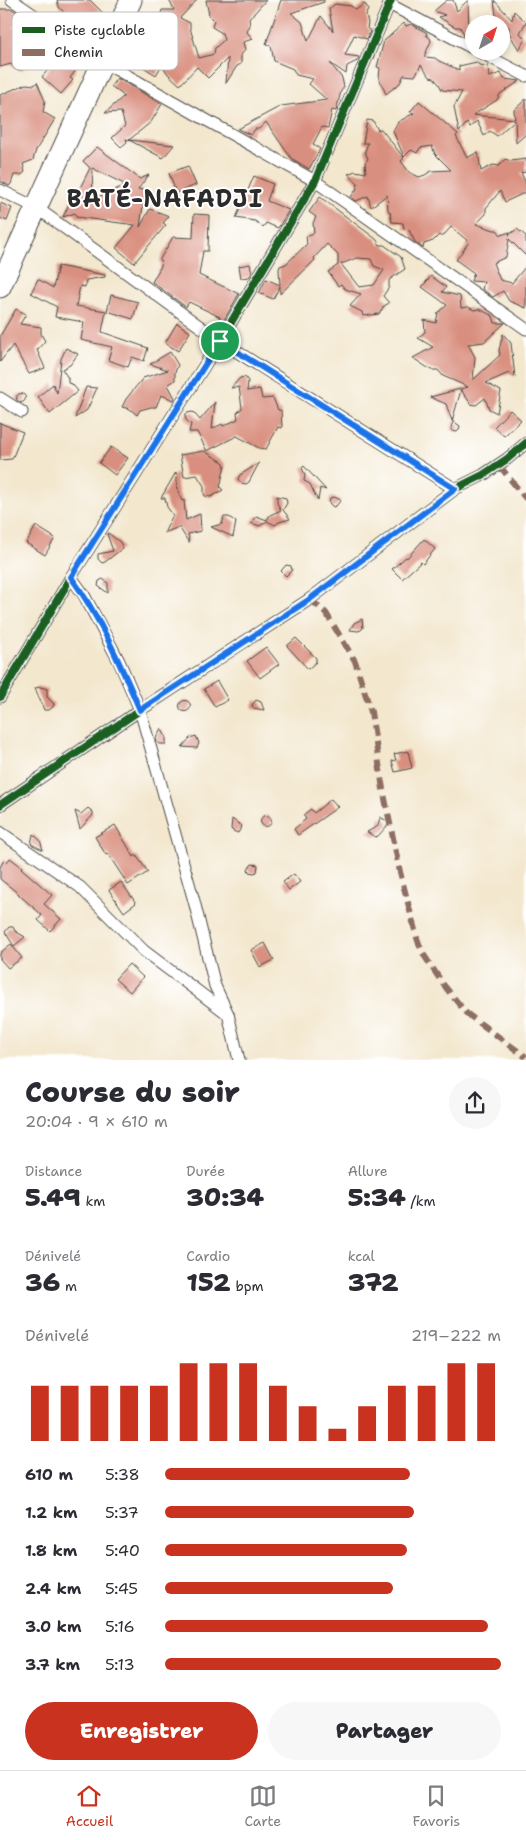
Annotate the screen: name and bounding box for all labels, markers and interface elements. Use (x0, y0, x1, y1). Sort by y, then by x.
legend (12, 12, 178, 70)
north arrow (465, 15, 510, 60)
map controls (465, 15, 510, 60)
text: Piste cyclable (54, 21, 145, 39)
text: Chemin (54, 43, 103, 61)
district label: BATÉ-NAFADJI (67, 181, 263, 215)
pin (199, 320, 241, 362)
icon: arrive (206, 327, 234, 355)
text: Course du soir (25, 1073, 240, 1111)
button: share (449, 1077, 501, 1129)
text: 20:04 · 9 × 610 m (25, 1111, 168, 1132)
text: Distance (25, 1162, 82, 1180)
text: Durée (186, 1162, 225, 1180)
text: Allure (348, 1162, 388, 1180)
text: 5.49 (25, 1180, 81, 1214)
text: 30:34 (186, 1180, 264, 1214)
text: 5:34 (348, 1180, 406, 1214)
text: km (81, 1192, 105, 1210)
text: /km (406, 1192, 436, 1210)
text: Dénivelé (25, 1247, 81, 1265)
text: Cardio (186, 1247, 230, 1265)
text: kcal (348, 1247, 375, 1265)
text: 36 (25, 1265, 60, 1299)
text: 152 (186, 1265, 231, 1299)
text: 372 (348, 1265, 398, 1299)
text: m (60, 1277, 77, 1295)
text: bpm (231, 1277, 264, 1295)
text: Dénivelé (25, 1325, 89, 1346)
text: 219–222 m (411, 1325, 501, 1346)
text: 610 m (25, 1464, 73, 1485)
text: 5:38 (105, 1464, 140, 1485)
text: 1.2 km (25, 1502, 78, 1523)
text: 5:37 (105, 1502, 139, 1523)
text: 1.8 km (25, 1540, 77, 1561)
text: 5:40 (105, 1540, 140, 1561)
text: 2.4 km (25, 1578, 81, 1599)
text: 5:45 (105, 1578, 138, 1599)
text: 3.0 km (25, 1616, 81, 1637)
text: 5:16 (105, 1616, 135, 1637)
text: 3.7 km (25, 1654, 80, 1675)
text: 5:13 (105, 1654, 135, 1675)
button: Enregistrer (25, 1702, 258, 1760)
button: Partager (268, 1702, 501, 1760)
tab: Accueil (66, 1782, 113, 1830)
tab: Carte (244, 1782, 281, 1830)
tab: Favoris (413, 1782, 460, 1830)

